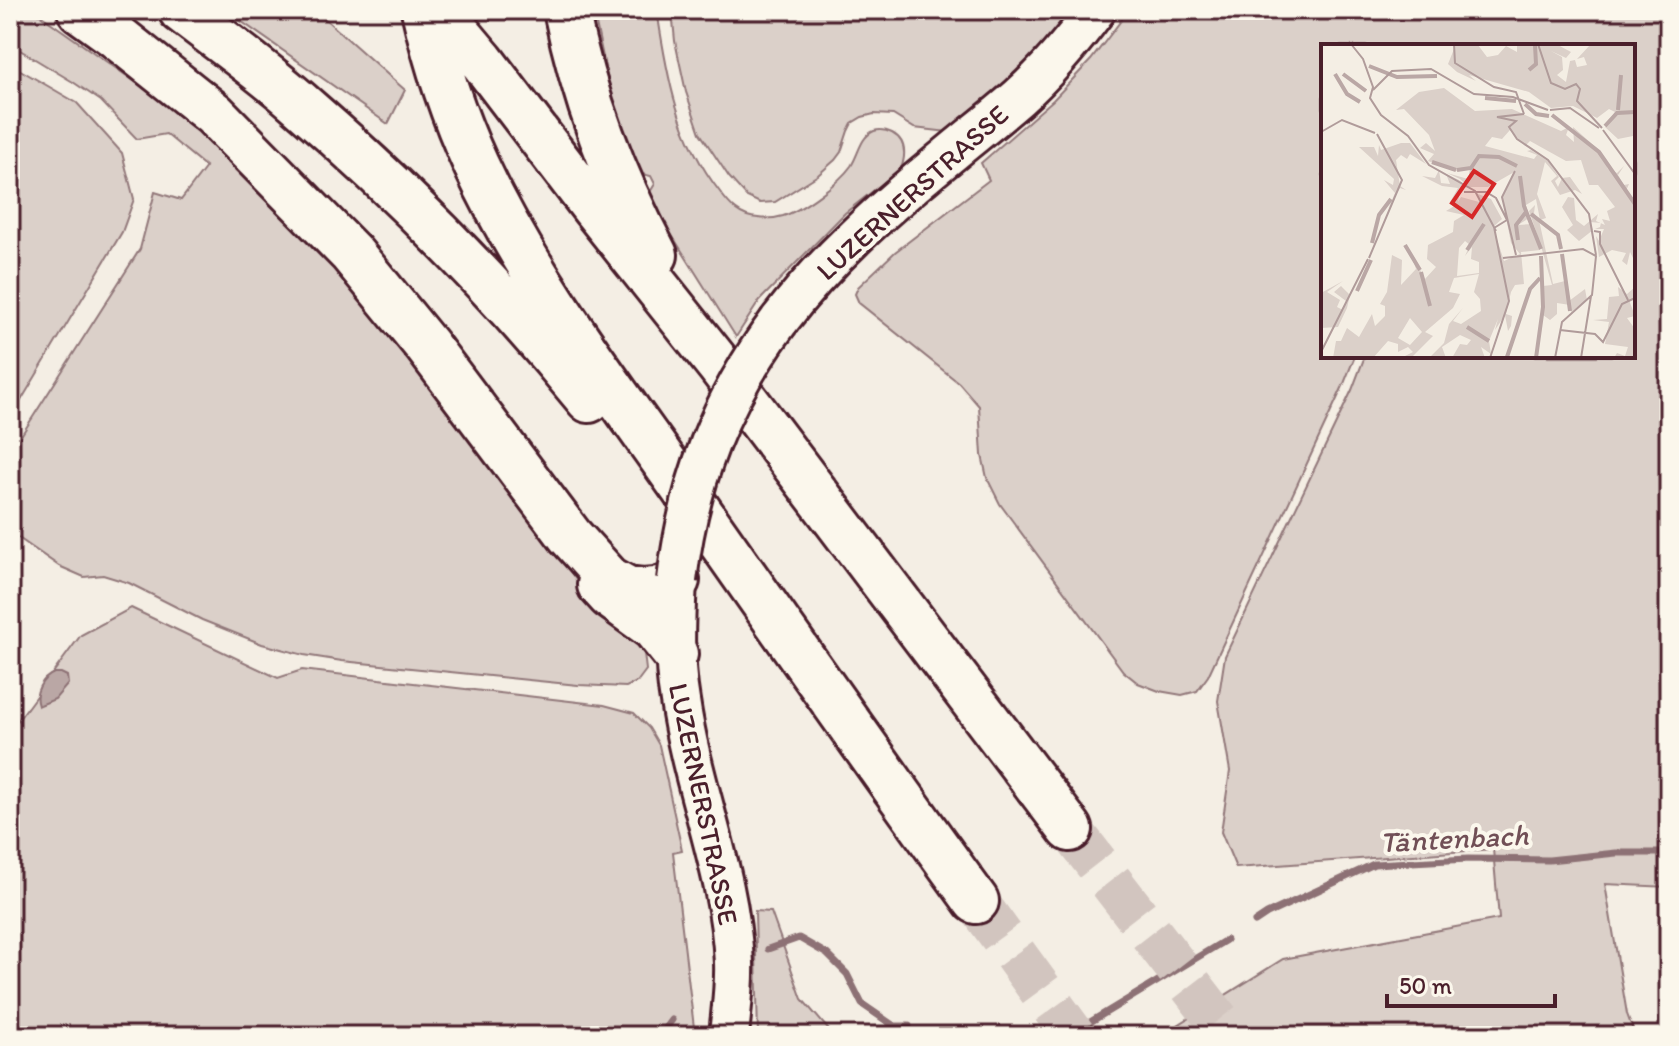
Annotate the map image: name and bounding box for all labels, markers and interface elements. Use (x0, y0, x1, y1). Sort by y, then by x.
inset map (1321, 44, 1635, 358)
street label: LUZERNERSTRASSE (809, 97, 1015, 287)
street label: LUZERNERSTRASSE (662, 680, 746, 928)
water label: Täntenbach (1379, 816, 1529, 860)
scale bar (1387, 958, 1555, 1008)
text: 50 m (1399, 971, 1452, 1000)

